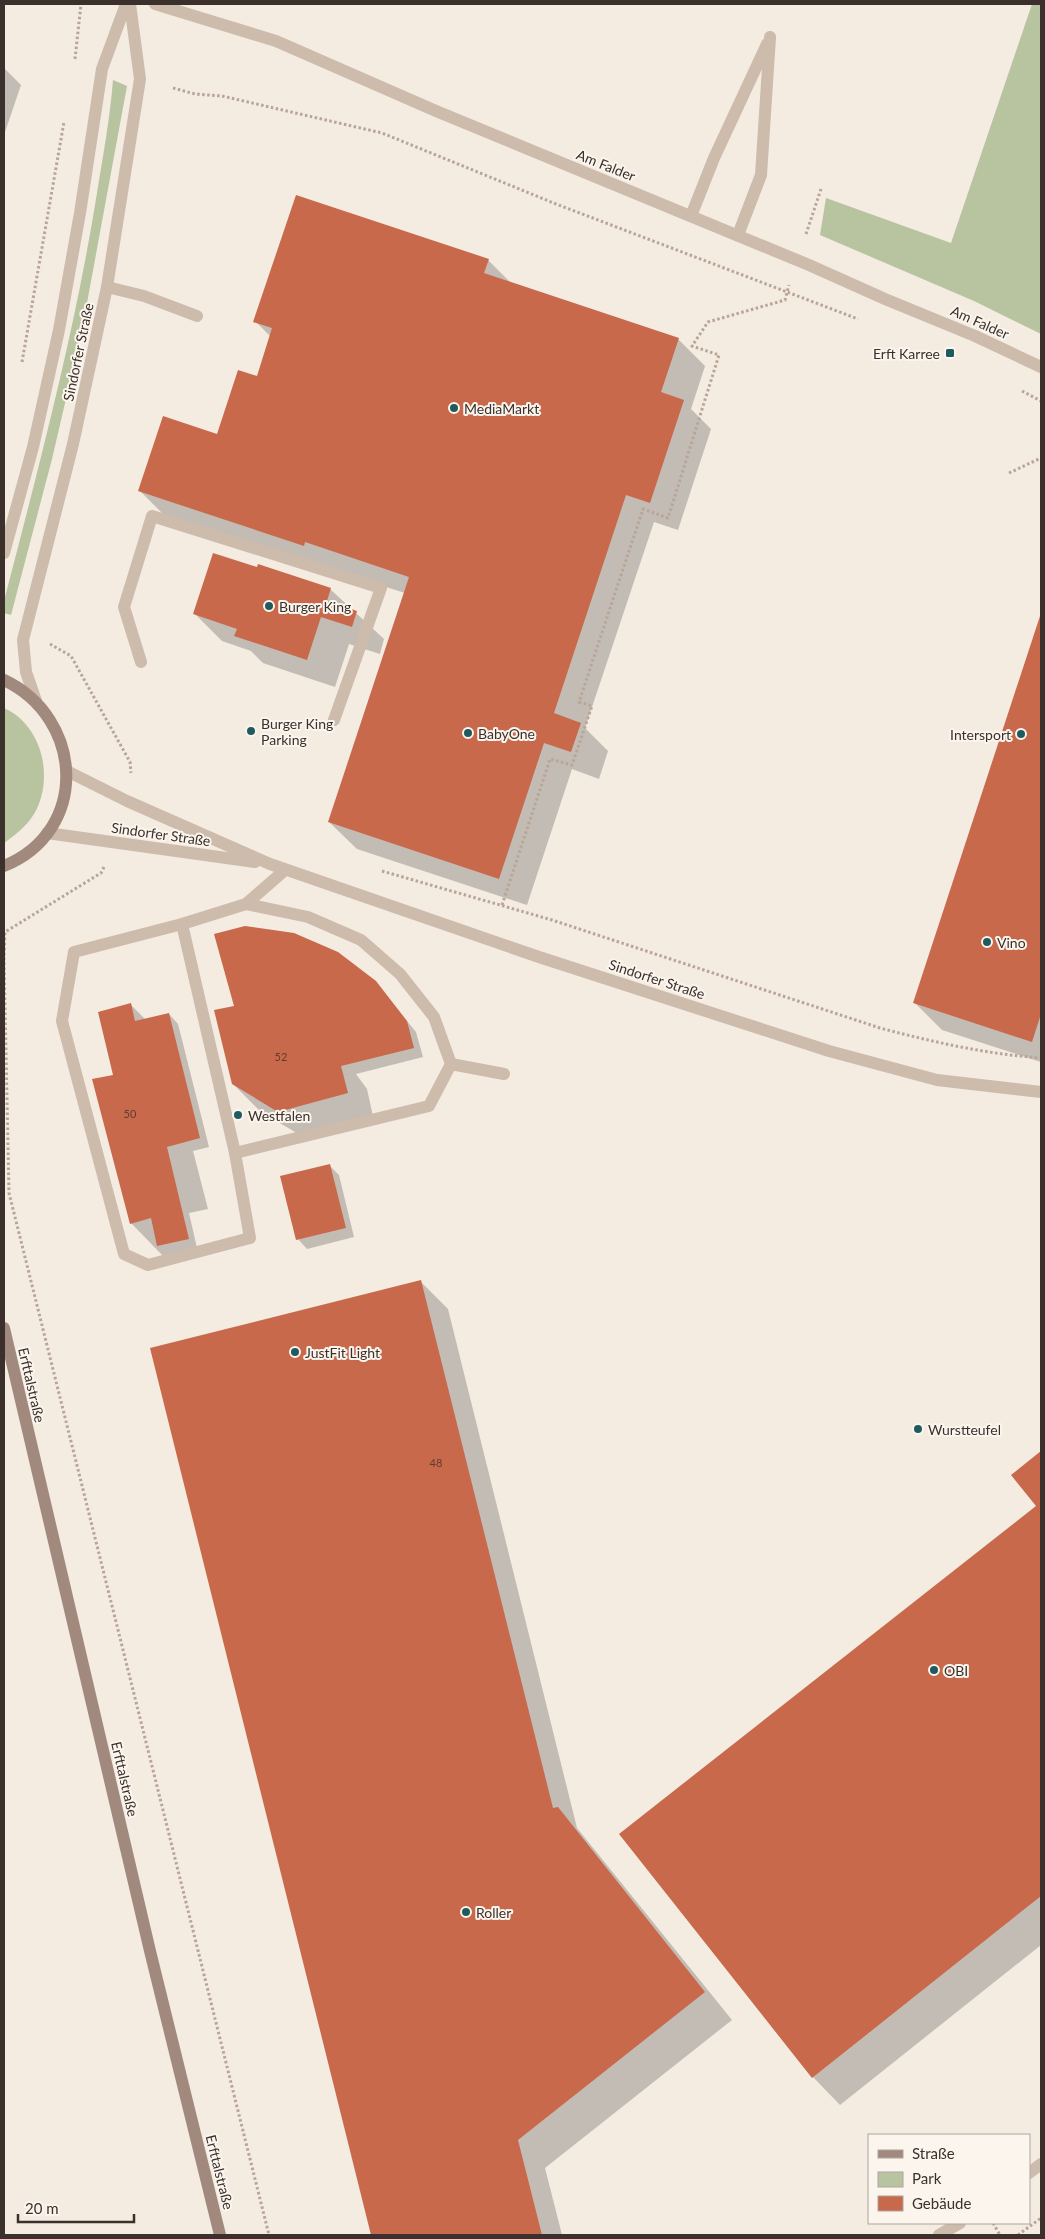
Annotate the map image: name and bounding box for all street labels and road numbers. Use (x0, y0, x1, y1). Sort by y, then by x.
street label: Am Falder (574, 145, 638, 185)
street label: Sindorfer Straße (59, 301, 97, 403)
street label: Am Falder (948, 302, 1012, 342)
street label: Sindorfer Straße (110, 819, 212, 849)
street label: Sindorfer Straße (607, 955, 707, 1003)
street label: Erfttalstraße (15, 1346, 49, 1424)
street label: Erfttalstraße (108, 1740, 142, 1818)
street label: Erfttalstraße (203, 2133, 237, 2211)

